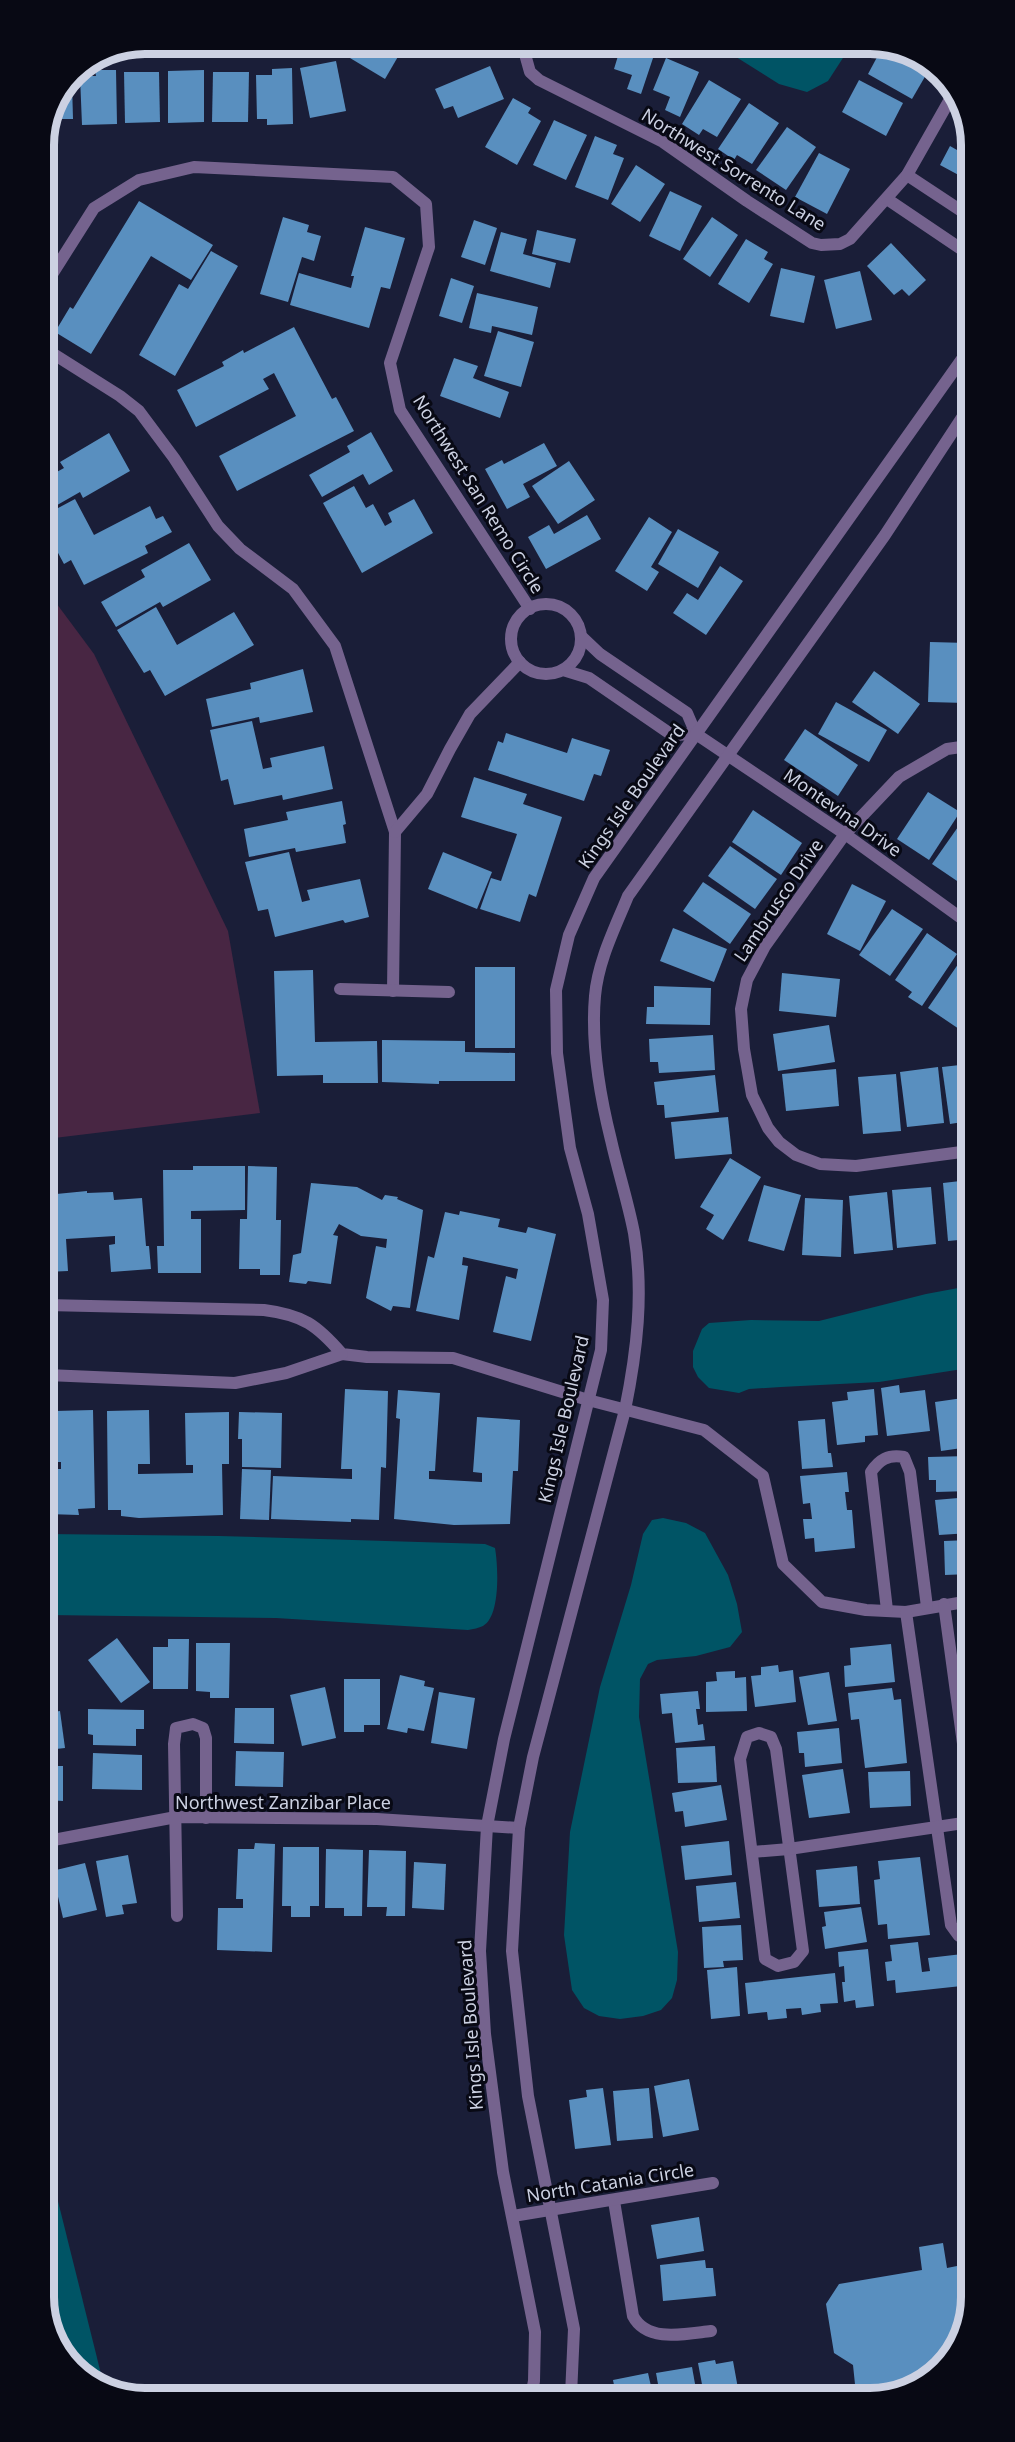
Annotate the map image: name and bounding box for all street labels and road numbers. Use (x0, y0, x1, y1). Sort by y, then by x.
street label: Northwest Sorrento Lane (637, 102, 831, 236)
street label: Northwest San Remo Circle (408, 390, 550, 598)
street label: Kings Isle Boulevard (572, 719, 690, 873)
street label: Montevina Drive (779, 762, 907, 862)
street label: Lambrusco Drive (728, 834, 828, 966)
street label: Kings Isle Boulevard (532, 1333, 594, 1505)
street label: Northwest Zanzibar Place (175, 1790, 391, 1814)
street label: Kings Isle Boulevard (452, 1939, 488, 2111)
street label: North Catania Circle (524, 2157, 696, 2207)

